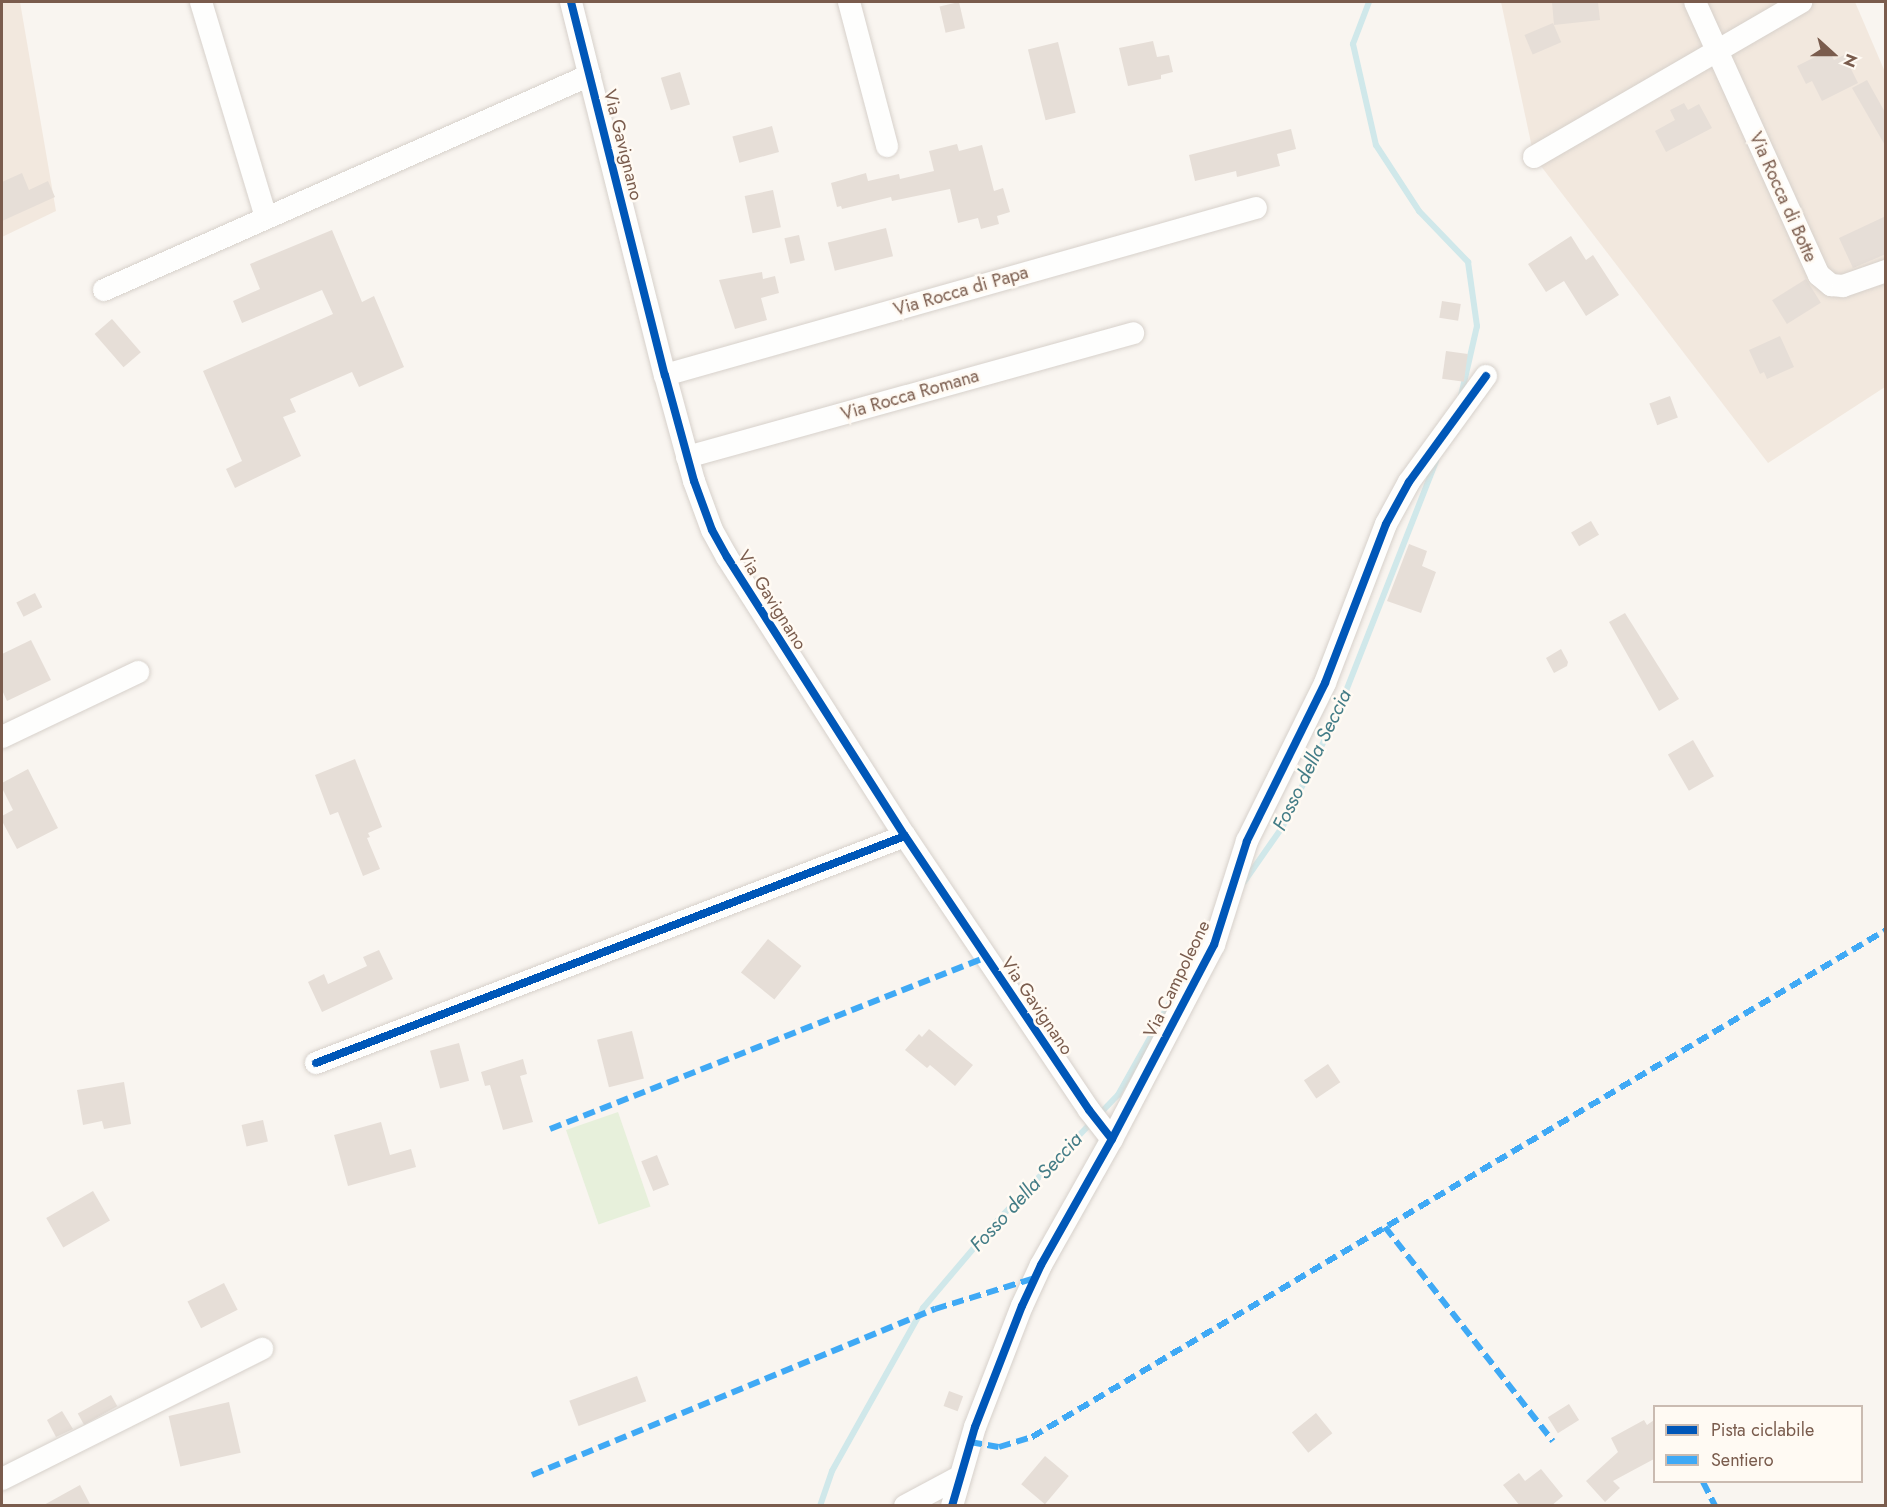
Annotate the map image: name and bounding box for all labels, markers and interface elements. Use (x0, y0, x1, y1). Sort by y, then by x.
north arrow (1803, 24, 1863, 84)
text: N (1837, 51, 1863, 71)
street label: Via Gavignano (599, 87, 647, 203)
street label: Via Rocca di Botte (1745, 129, 1821, 265)
street label: Via Rocca di Papa (891, 261, 1031, 321)
street label: Via Rocca Romana (839, 365, 981, 425)
street label: Via Gavignano (733, 546, 811, 654)
water label: Fosso della Seccia (1267, 685, 1357, 835)
street label: Via Campoleone (1139, 917, 1215, 1041)
street label: Via Gavignano (996, 953, 1078, 1059)
water label: Fosso della Seccia (965, 1127, 1087, 1257)
legend (1653, 1405, 1863, 1483)
text: Pista ciclabile (1711, 1417, 1814, 1443)
text: Sentiero (1711, 1447, 1774, 1473)

